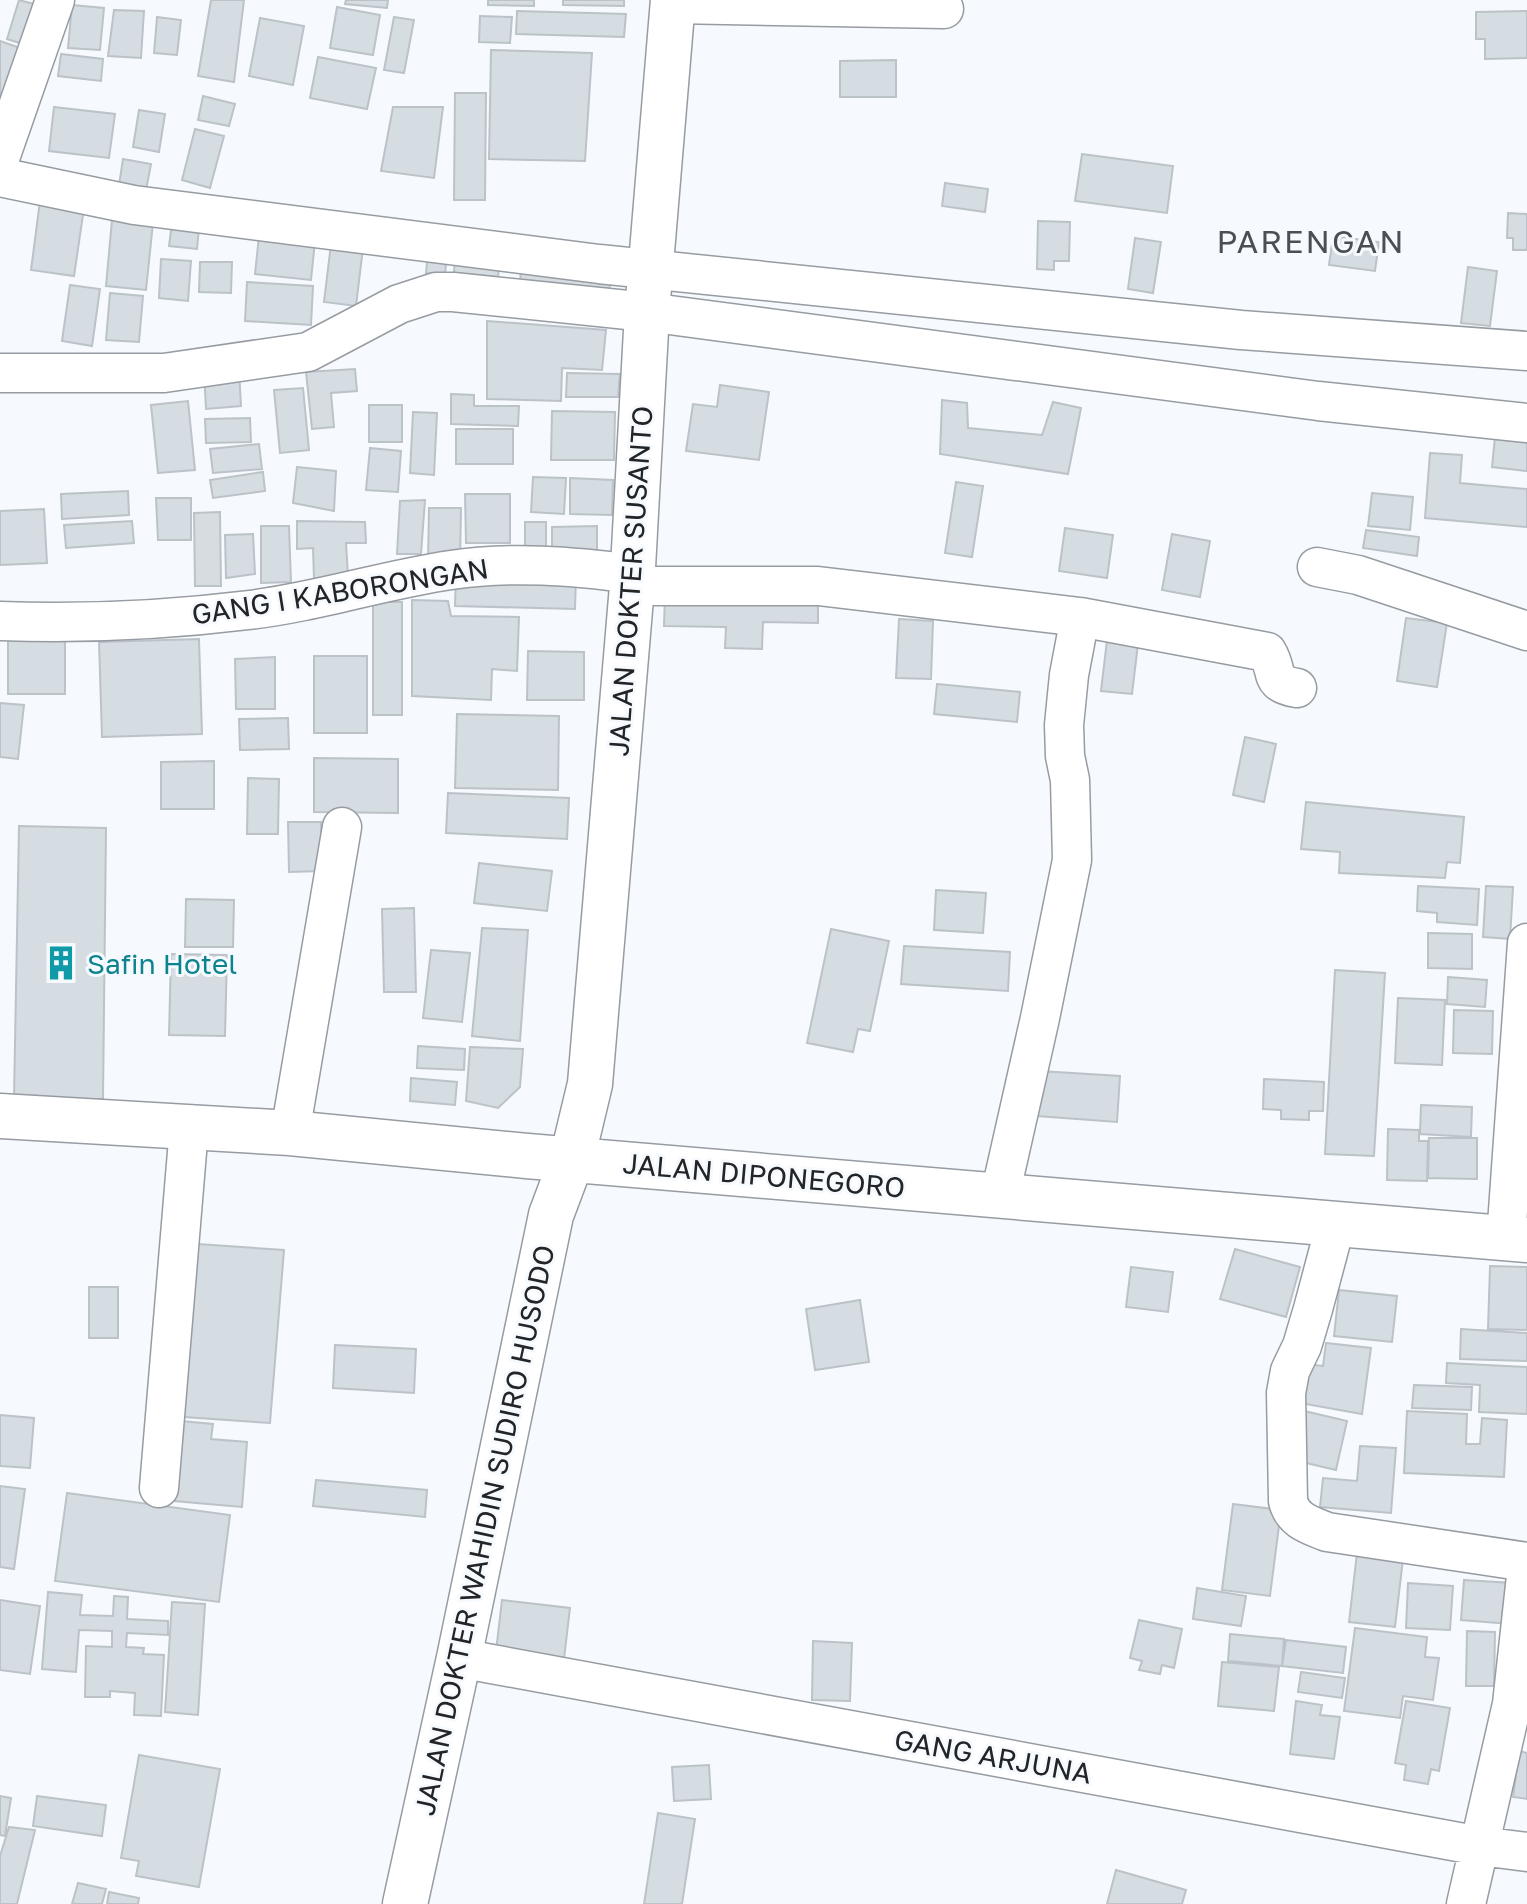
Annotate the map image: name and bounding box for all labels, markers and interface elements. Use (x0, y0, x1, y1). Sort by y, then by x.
district label: PARENGAN (1216, 222, 1406, 260)
street label: JALAN DOKTER SUSANTO (601, 405, 659, 757)
street label: GANG I KABORONGAN (189, 551, 491, 631)
building icon: Safin Hotel (42, 944, 80, 982)
place label: Safin Hotel (87, 947, 237, 980)
street label: JALAN DIPONEGORO (621, 1146, 907, 1204)
street label: JALAN DOKTER WAHIDIN SUDIRO HUSODO (407, 1242, 561, 1818)
street label: GANG ARJUNA (892, 1722, 1094, 1790)

